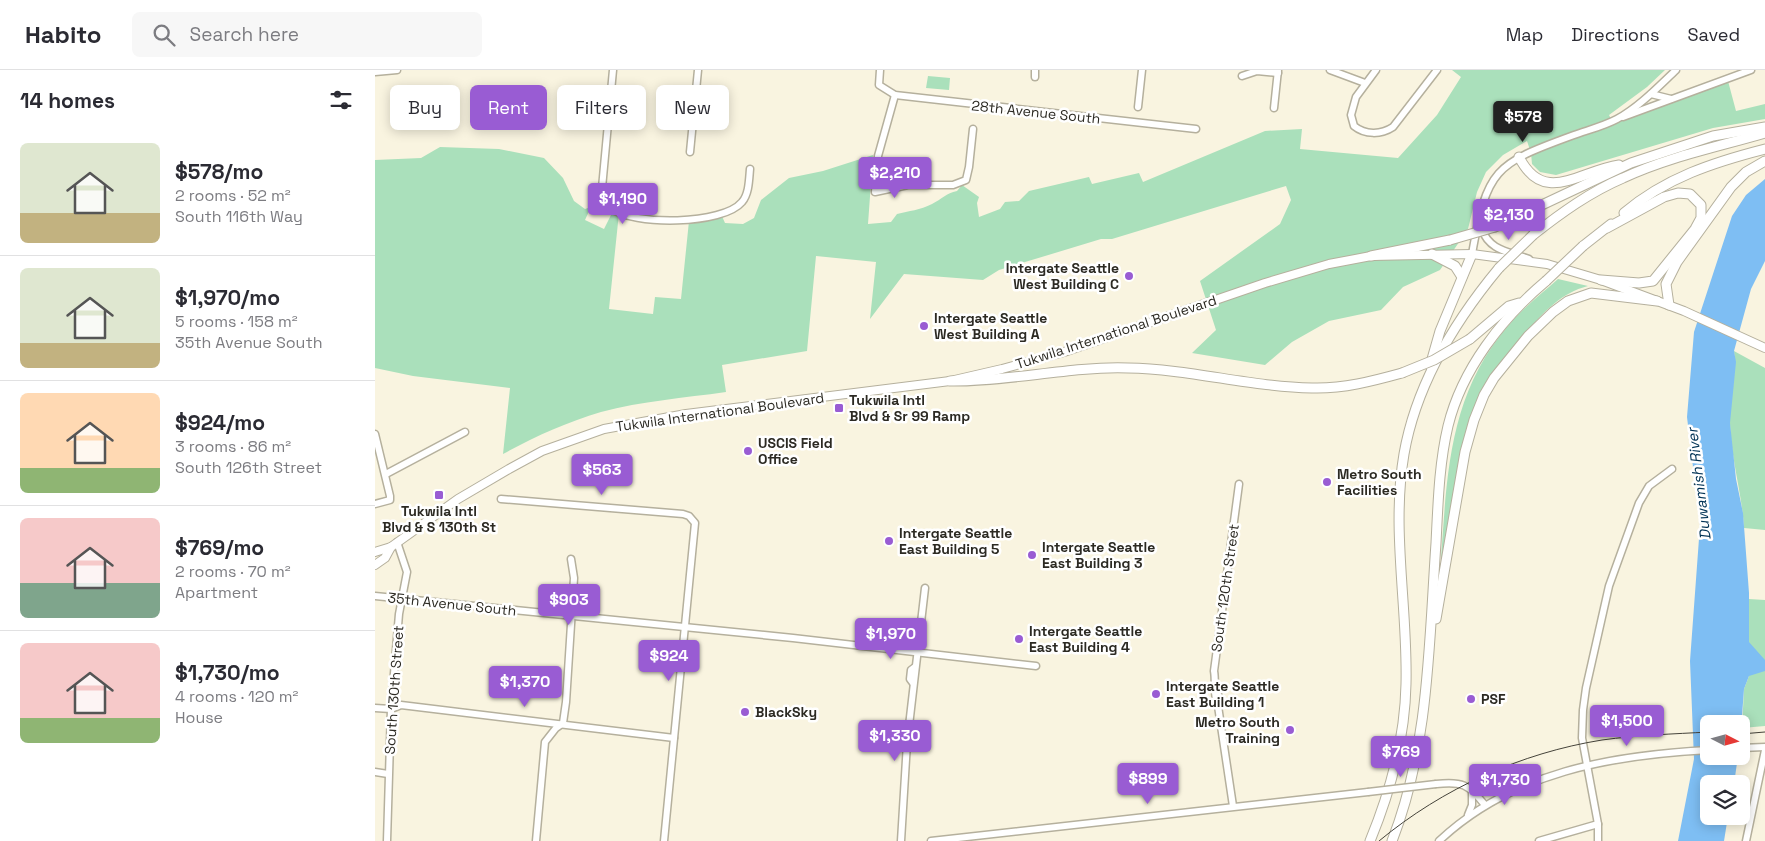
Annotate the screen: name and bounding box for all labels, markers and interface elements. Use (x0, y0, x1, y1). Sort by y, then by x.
search box (132, 12, 482, 57)
text: Habito (25, 19, 102, 50)
icon: search (150, 21, 178, 49)
text: Search here (190, 22, 299, 47)
text: Map (1506, 23, 1543, 46)
text: Directions (1571, 23, 1660, 46)
text: Saved (1688, 23, 1740, 46)
chip: Buy (390, 85, 460, 130)
chip: Rent (470, 85, 547, 130)
chip: Filters (557, 85, 646, 130)
chip: New (656, 85, 729, 130)
icon: filters (327, 86, 355, 114)
text: 14 homes (20, 87, 115, 114)
street label: 28th Avenue South (971, 96, 1101, 128)
pin: $578 (1493, 100, 1553, 143)
text: $578 (1504, 106, 1542, 127)
pin: $2,210 (854, 156, 936, 199)
text: $578/mo (175, 158, 263, 185)
text: $2,210 (869, 162, 921, 183)
icon: home (60, 163, 120, 223)
pin: $1,190 (582, 182, 664, 225)
text: 2 rooms · 52 m² (175, 185, 291, 206)
text: $1,190 (599, 188, 647, 209)
pin: $2,130 (1468, 198, 1550, 241)
text: $2,130 (1484, 204, 1534, 225)
text: South 116th Way (175, 206, 303, 227)
place label: Intergate Seattle West Building C (1006, 259, 1119, 293)
marker: Intergate Seattle West Building C (1123, 270, 1135, 282)
text: $1,970/mo (175, 284, 280, 311)
icon: home (60, 288, 120, 348)
street label: Tukwila International Boulevard (1013, 291, 1219, 373)
place label: Intergate Seattle West Building A (934, 309, 1047, 343)
text: 5 rooms · 158 m² (175, 311, 298, 332)
marker: Intergate Seattle West Building A (918, 320, 930, 332)
text: 35th Avenue South (175, 332, 323, 353)
street label: Tukwila International Boulevard (615, 388, 825, 436)
place label: Tukwila Intl Blvd & Sr 99 Ramp (849, 391, 970, 425)
marker: Tukwila Intl Blvd & Sr 99 Ramp (833, 402, 845, 414)
text: $924/mo (175, 409, 265, 436)
icon: home (60, 413, 120, 473)
water label: Duwamish River (1682, 426, 1715, 541)
place label: USCIS Field Office (758, 434, 833, 468)
text: 3 rooms · 86 m² (175, 436, 291, 457)
marker: USCIS Field Office (742, 445, 754, 457)
pin: $563 (572, 454, 632, 496)
text: South 126th Street (175, 457, 322, 478)
text: $563 (583, 459, 621, 480)
place label: Metro South Facilities (1337, 465, 1422, 499)
marker: Metro South Facilities (1321, 476, 1333, 488)
marker: Tukwila Intl Blvd & S 130th St (433, 489, 445, 501)
place label: Tukwila Intl Blvd & S 130th St (382, 502, 496, 536)
street label: South 120th Street (1207, 523, 1243, 653)
place label: Intergate Seattle East Building 5 (899, 524, 1012, 558)
text: $769/mo (175, 534, 264, 561)
marker: Intergate Seattle East Building 5 (883, 535, 895, 547)
icon: home (60, 538, 120, 598)
place label: Intergate Seattle East Building 3 (1042, 538, 1155, 572)
marker: Intergate Seattle East Building 3 (1026, 549, 1038, 561)
text: 2 rooms · 70 m² (175, 561, 291, 582)
text: Apartment (175, 582, 258, 603)
pin: $903 (539, 584, 599, 626)
street label: 35th Avenue South (387, 588, 517, 620)
text: $903 (549, 589, 589, 610)
pin: $1,970 (850, 618, 932, 660)
place label: Intergate Seattle East Building 4 (1029, 622, 1142, 656)
text: $1,970 (866, 623, 916, 644)
street label: South 130th Street (381, 625, 407, 755)
marker: Intergate Seattle East Building 4 (1013, 633, 1025, 645)
pin: $924 (639, 640, 699, 682)
text: $924 (649, 645, 689, 666)
text: $1,730/mo (175, 659, 280, 686)
icon: home (60, 663, 120, 723)
pin: $1,370 (484, 666, 566, 708)
text: $1,370 (500, 671, 550, 692)
place label: Intergate Seattle East Building 1 (1166, 677, 1279, 711)
text: 4 rooms · 120 m² (175, 686, 298, 707)
marker: Intergate Seattle East Building 1 (1150, 688, 1162, 700)
place label: PSF (1481, 690, 1506, 708)
marker: PSF (1465, 693, 1477, 705)
place label: BlackSky (755, 703, 817, 721)
pin: $1,500 (1586, 704, 1668, 747)
marker: BlackSky (739, 706, 751, 718)
text: House (175, 707, 223, 728)
text: $1,500 (1601, 710, 1653, 731)
place label: Metro South Training (1195, 713, 1280, 747)
north arrow (1700, 715, 1750, 765)
map controls (1700, 715, 1750, 825)
pin: $1,330 (854, 720, 936, 762)
marker: Metro South Training (1284, 724, 1296, 736)
text: $1,330 (869, 725, 921, 746)
pin: $769 (1371, 736, 1431, 778)
text: $769 (1382, 741, 1420, 762)
pin: $899 (1118, 762, 1178, 805)
pin: $1,730 (1464, 764, 1546, 806)
text: $899 (1128, 768, 1168, 789)
text: $1,730 (1480, 769, 1530, 790)
button: layers (1700, 775, 1750, 825)

